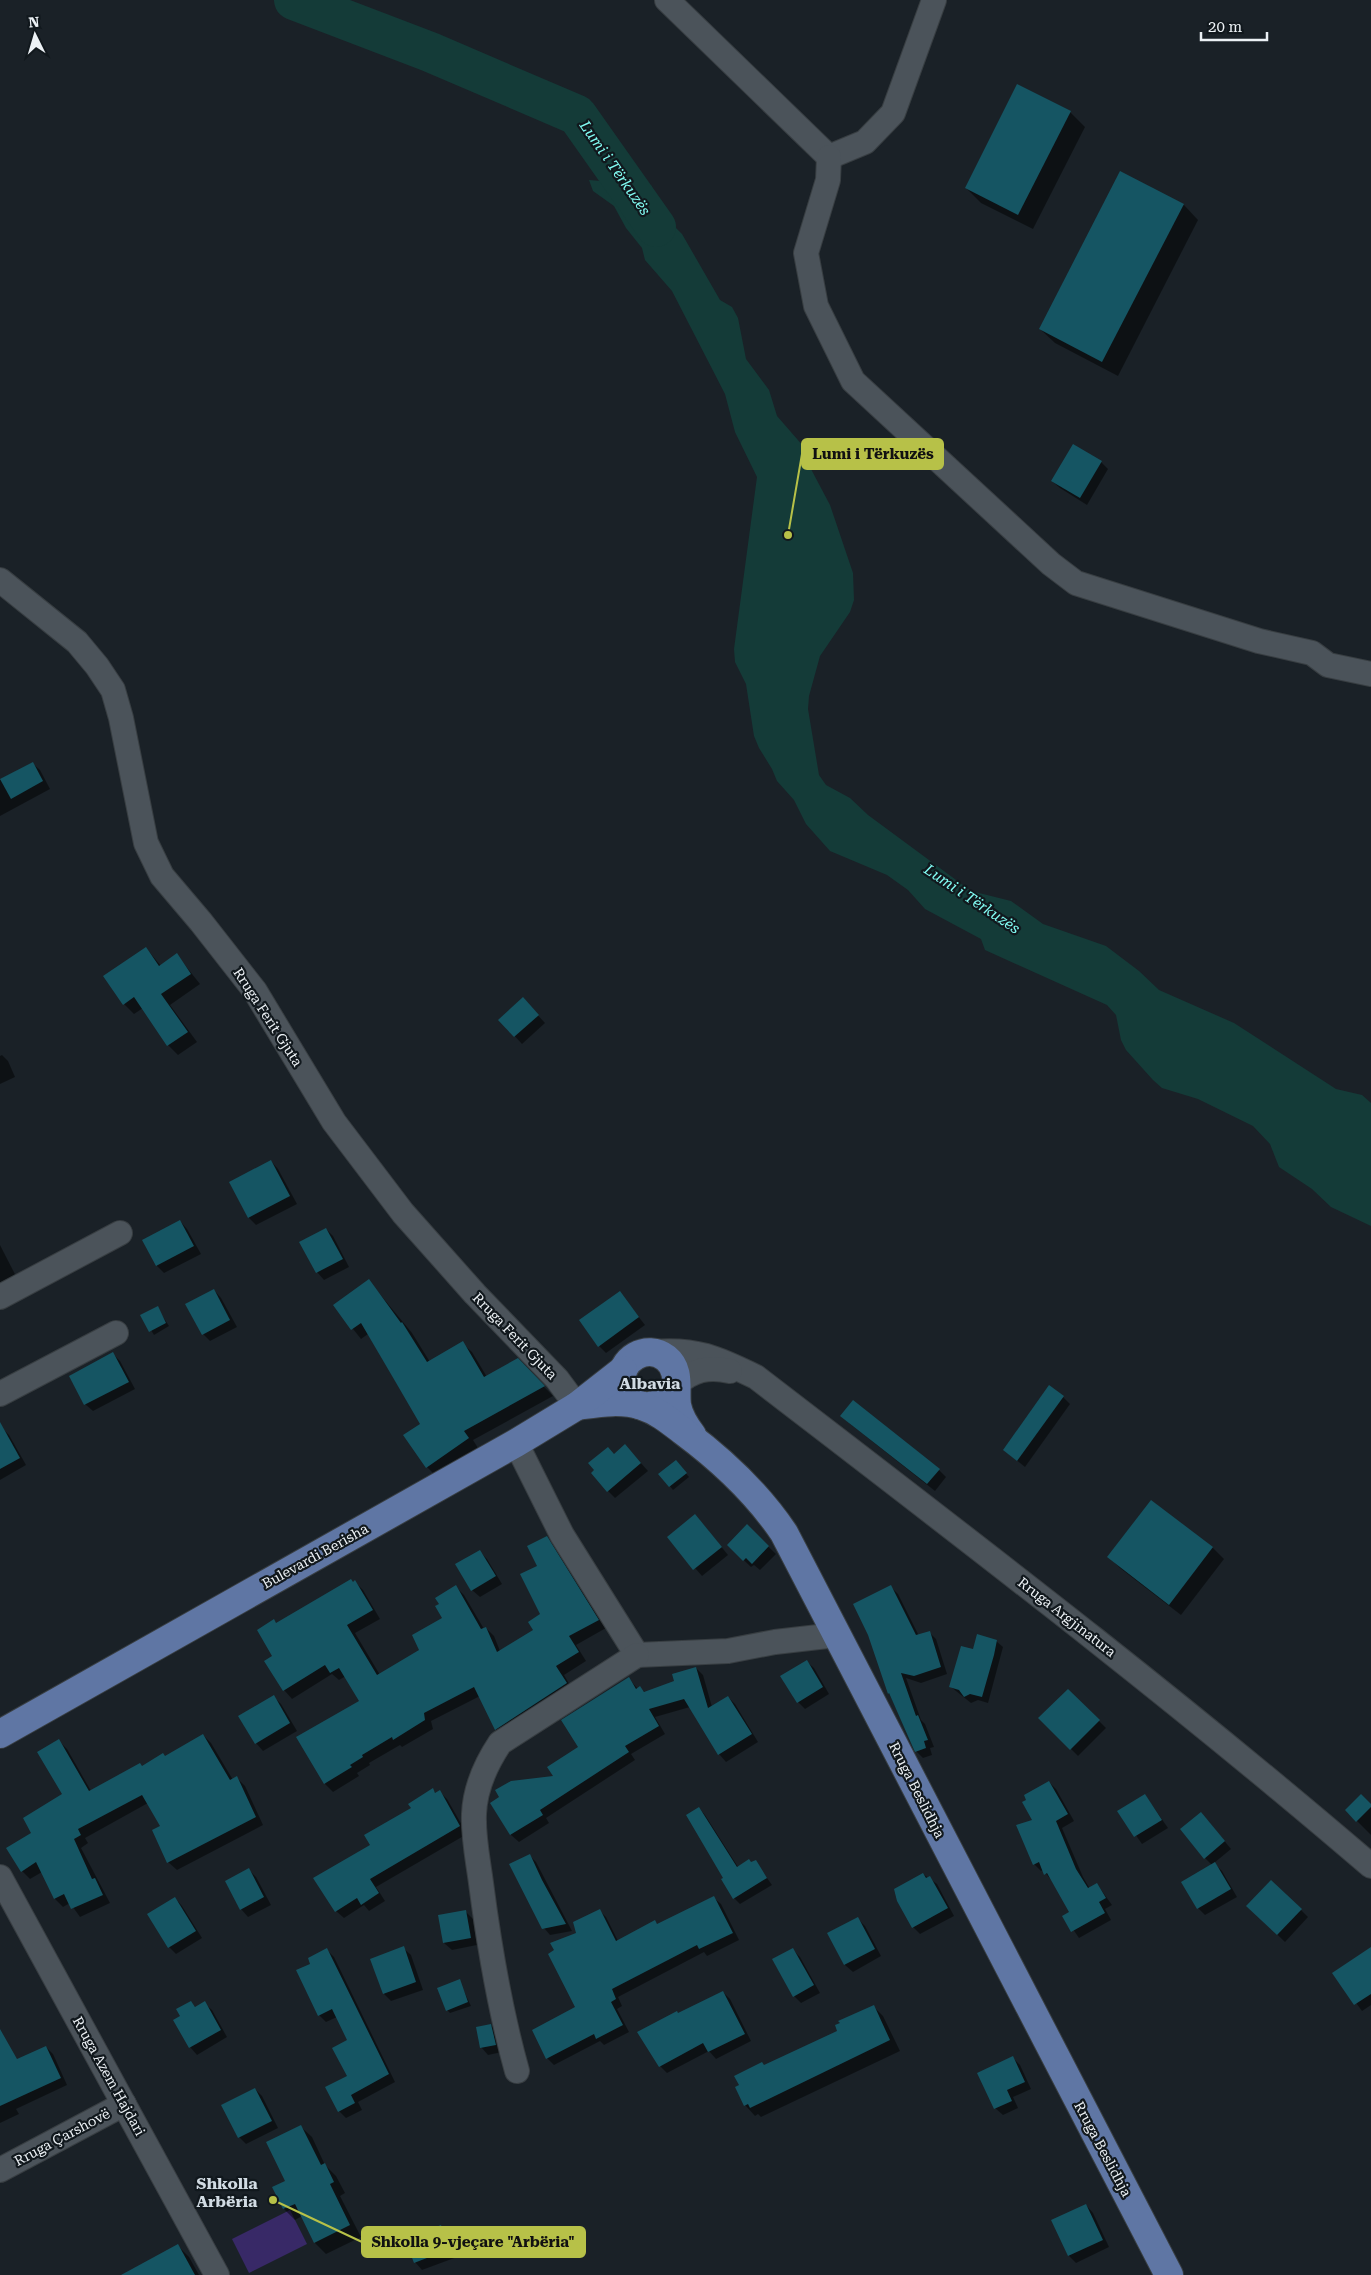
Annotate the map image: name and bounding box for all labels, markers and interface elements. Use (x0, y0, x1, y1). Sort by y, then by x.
north arrow (10, 10, 60, 60)
scale bar (1201, 10, 1267, 42)
text: N (28, 14, 40, 30)
text: 20 m (1208, 18, 1243, 36)
water label: Lumi i Tërkuzës (575, 116, 654, 219)
callout: Lumi i Tërkuzës (802, 439, 943, 469)
text: Lumi i Tërkuzës (812, 445, 934, 463)
water label: Lumi i Tërkuzës (920, 860, 1023, 938)
street label: Rruga Ferit Gjuta (230, 965, 306, 1070)
street label: Rruga Ferit Gjuta (470, 1289, 561, 1383)
district label: Albavia (620, 1374, 681, 1393)
street label: Bulevardi Berisha (259, 1520, 371, 1592)
street label: Rruga Argjinatura (1015, 1574, 1119, 1660)
street label: Rruga Beslidhja (886, 1739, 948, 1841)
street label: Rruga Azem Hajdari (70, 2014, 149, 2139)
street label: Rruga Beslidhja (1071, 2099, 1135, 2200)
street label: Rruga Çarshovë (11, 2105, 113, 2169)
district label: Shkolla Arbëria (196, 2174, 258, 2211)
callout: Shkolla 9-vjeçare "Arbëria" (362, 2227, 585, 2257)
text: Shkolla 9-vjeçare "Arbëria" (371, 2233, 575, 2251)

